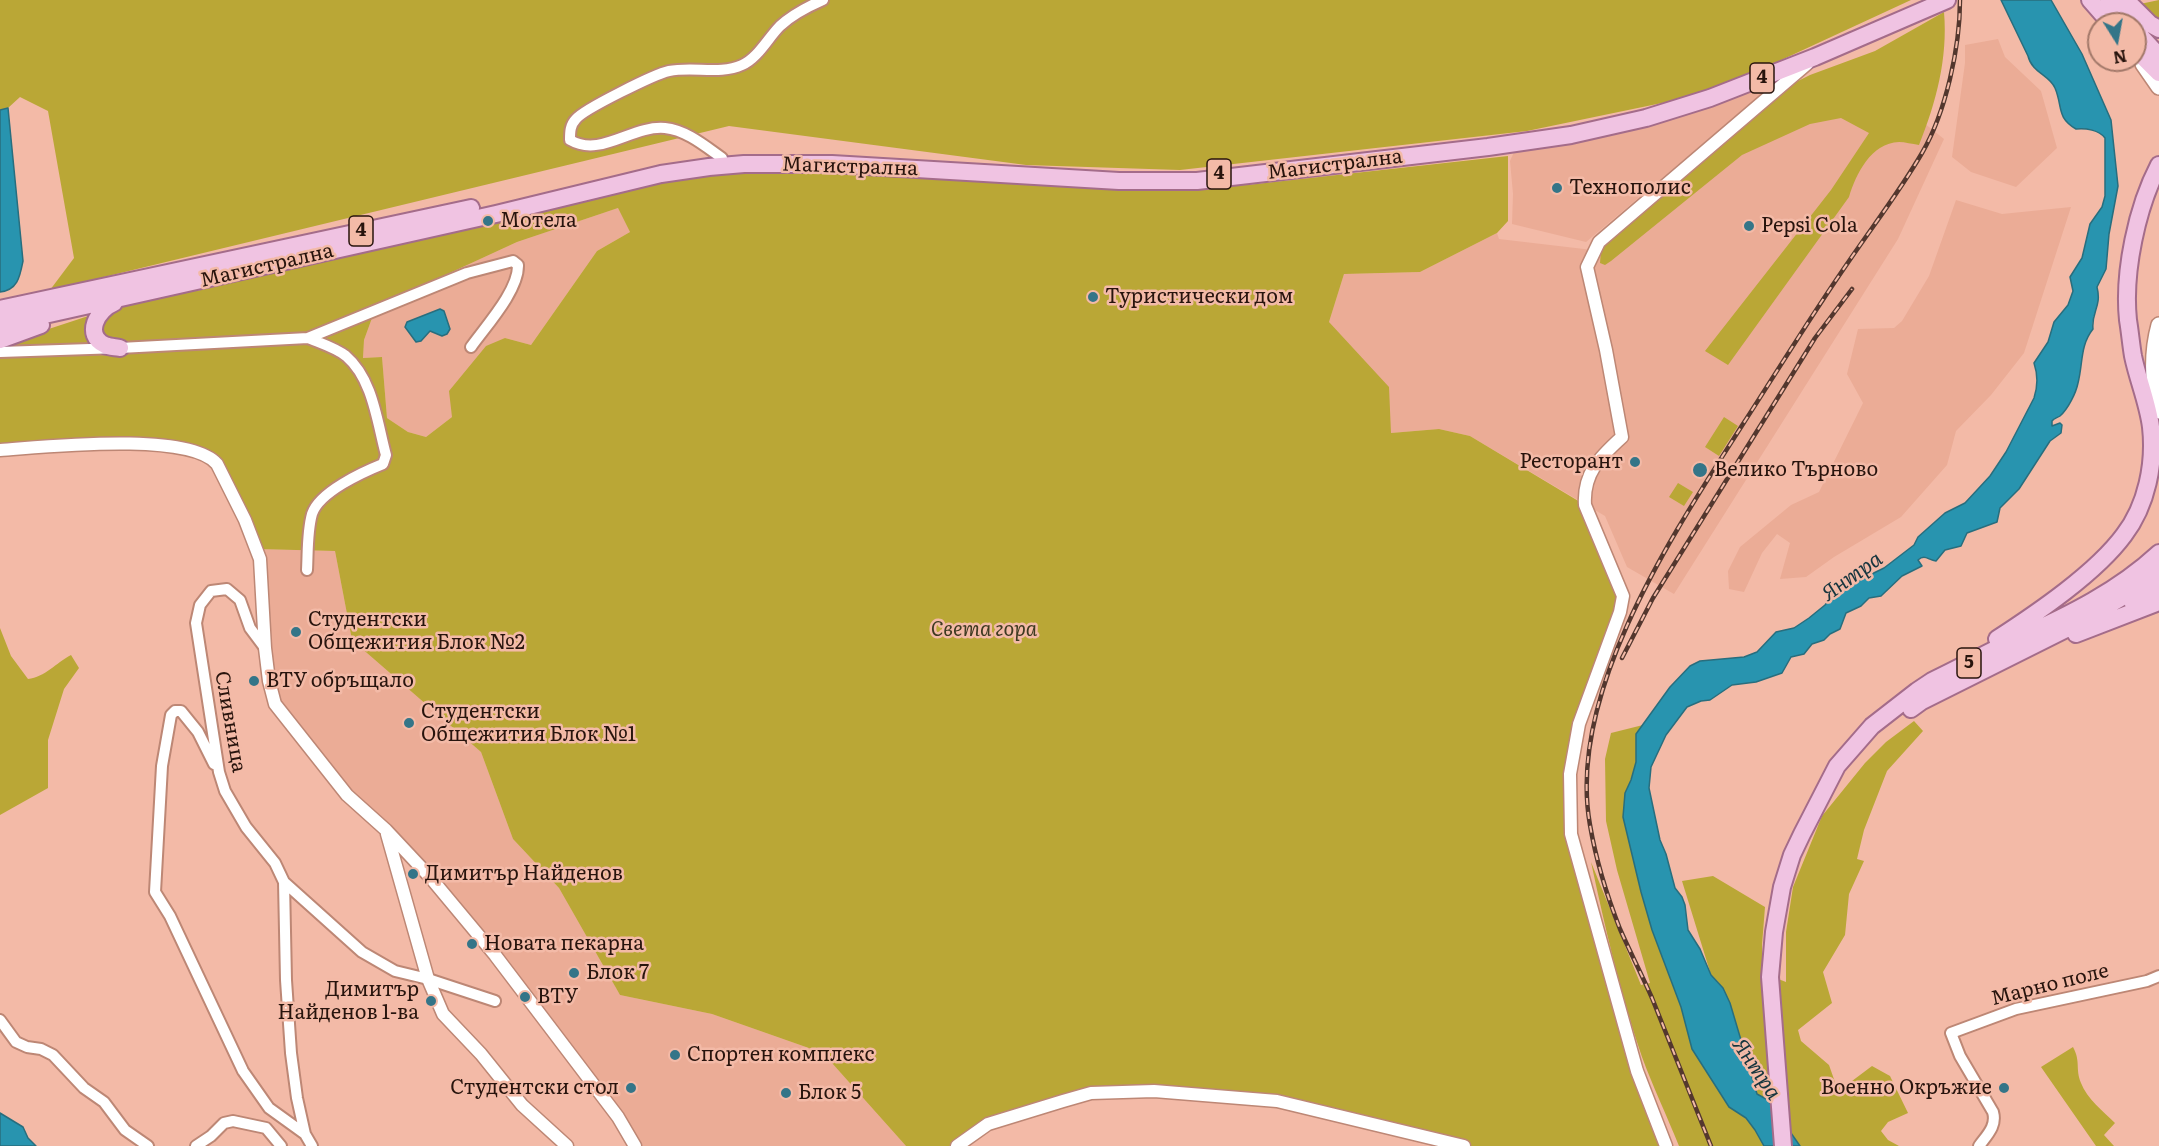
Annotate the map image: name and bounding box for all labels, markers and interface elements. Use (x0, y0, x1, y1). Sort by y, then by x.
north arrow (2087, 12, 2147, 72)
text: N (2111, 45, 2129, 71)
road number: 4 (1750, 63, 1774, 93)
street label: Магистрална (1266, 145, 1404, 185)
street label: Магистрална (782, 153, 918, 181)
road number: 4 (1207, 159, 1231, 189)
place label: Технополис (1569, 176, 1691, 200)
marker: Технополис (1550, 181, 1564, 195)
place label: Мотела (500, 209, 577, 233)
marker: Мотела (481, 214, 495, 228)
place label: Pepsi Cola (1761, 214, 1858, 238)
road number: 4 (349, 216, 373, 246)
marker: Pepsi Cola (1742, 219, 1756, 233)
street label: Магистрална (198, 239, 336, 293)
place label: Туристически дом (1105, 285, 1293, 309)
marker: Туристически дом (1086, 290, 1100, 304)
place label: Ресторант (1519, 450, 1623, 474)
marker: Ресторант (1628, 455, 1642, 469)
place label: Велико Търново (1714, 458, 1878, 482)
marker: Велико Търново (1691, 461, 1709, 479)
water label: Янтра (1816, 547, 1888, 607)
place label: Студентски Общежития Блок №2 (308, 608, 525, 655)
park label: Света гора (931, 618, 1037, 642)
marker: Студентски Общежития Блок №2 (289, 625, 303, 639)
road number: 5 (1957, 648, 1981, 678)
place label: ВТУ обръщало (266, 669, 414, 693)
street label: Сливница (209, 670, 251, 774)
marker: ВТУ обръщало (247, 674, 261, 688)
place label: Студентски Общежития Блок №1 (421, 700, 636, 747)
marker: Студентски Общежития Блок №1 (402, 716, 416, 730)
place label: Димитър Найденов (425, 862, 623, 886)
marker: Димитър Найденов (406, 867, 420, 881)
place label: Новата пекарна (484, 932, 644, 956)
marker: Новата пекарна (465, 937, 479, 951)
street label: Марно поле (1989, 959, 2111, 1011)
place label: Блок 7 (586, 961, 649, 985)
marker: Блок 7 (567, 966, 581, 980)
place label: Димитър Найденов 1-ва (278, 978, 419, 1025)
place label: ВТУ (537, 985, 578, 1009)
marker: ВТУ (518, 990, 532, 1004)
marker: Димитър Найденов 1-ва (424, 994, 438, 1008)
water label: Янтра (1726, 1033, 1786, 1105)
place label: Спортен комплекс (687, 1043, 874, 1067)
marker: Спортен комплекс (668, 1048, 682, 1062)
place label: Студентски стол (450, 1076, 619, 1100)
place label: Военно Окръжие (1821, 1076, 1992, 1100)
marker: Студентски стол (624, 1081, 638, 1095)
place label: Блок 5 (798, 1081, 861, 1105)
marker: Военно Окръжие (1997, 1081, 2011, 1095)
marker: Блок 5 (779, 1086, 793, 1100)

